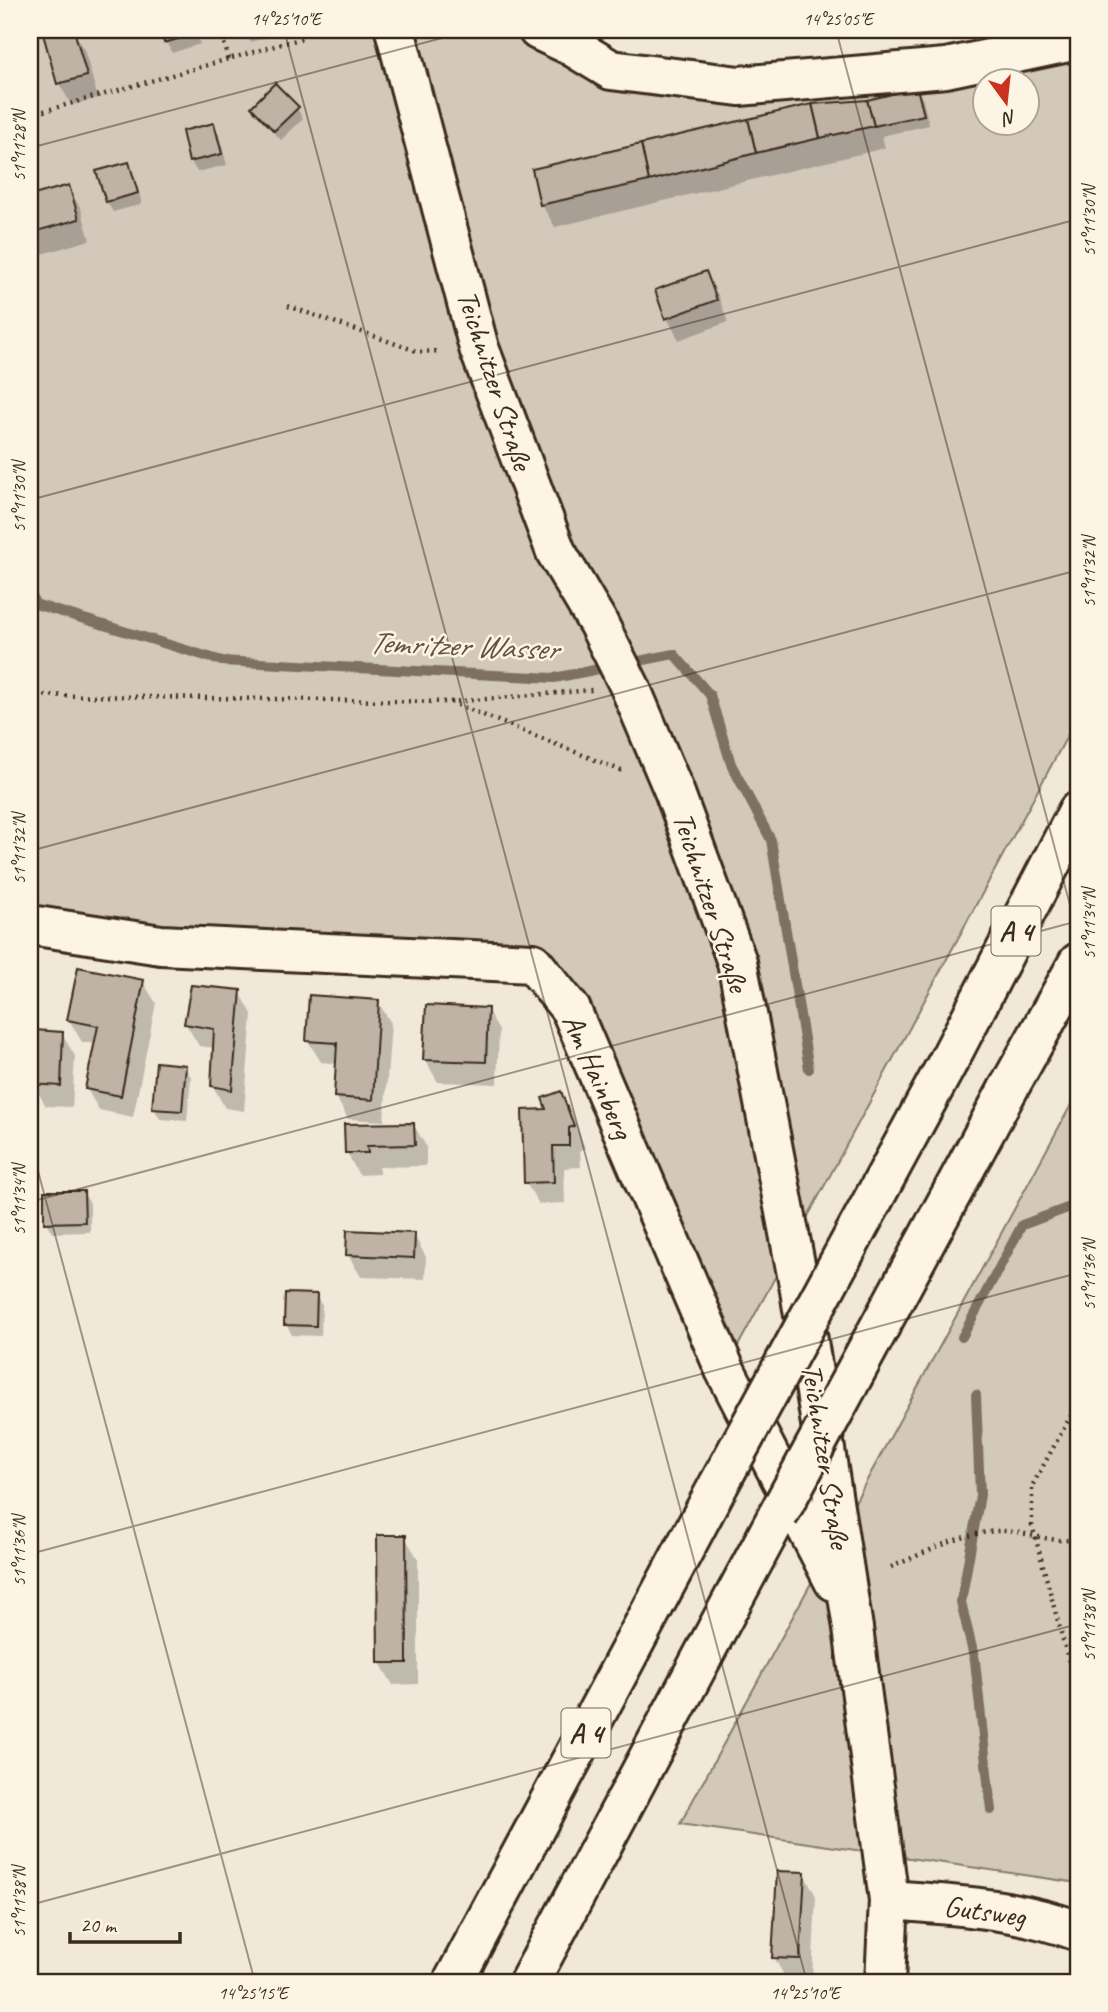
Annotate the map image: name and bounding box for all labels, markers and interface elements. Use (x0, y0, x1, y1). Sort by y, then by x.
text: 14°25'10"E (251, 8, 323, 30)
text: 14°25'05"E (803, 8, 875, 30)
north arrow (972, 66, 1042, 136)
text: N (998, 104, 1019, 131)
text: 51°11'28"N (8, 107, 30, 181)
text: 51°11'30"N (1078, 182, 1100, 256)
street label: Teichnitzer Straße (448, 285, 543, 477)
text: 51°11'30"N (8, 458, 30, 532)
text: 51°11'32"N (1078, 533, 1100, 607)
water label: Temritzer Wasser (368, 622, 562, 669)
street label: Teichnitzer Straße (664, 807, 759, 999)
text: 51°11'32"N (8, 810, 30, 884)
text: 51°11'34"N (1078, 885, 1100, 959)
road number: A 4 (992, 906, 1040, 956)
street label: Am Hainberg (554, 1008, 643, 1146)
text: 51°11'34"N (8, 1161, 30, 1235)
text: 51°11'36"N (1078, 1236, 1100, 1310)
street label: Teichnitzer Straße (793, 1361, 860, 1553)
text: 51°11'36"N (8, 1512, 30, 1586)
text: 51°11'38"N (1078, 1587, 1100, 1661)
road number: A 4 (562, 1708, 610, 1758)
text: 51°11'38"N (8, 1863, 30, 1937)
street label: Gutsweg (942, 1886, 1029, 1936)
scale bar (70, 1900, 180, 1944)
text: 20 m (80, 1912, 118, 1938)
text: 14°25'15"E (218, 1982, 290, 2004)
text: 14°25'10"E (770, 1982, 842, 2004)

